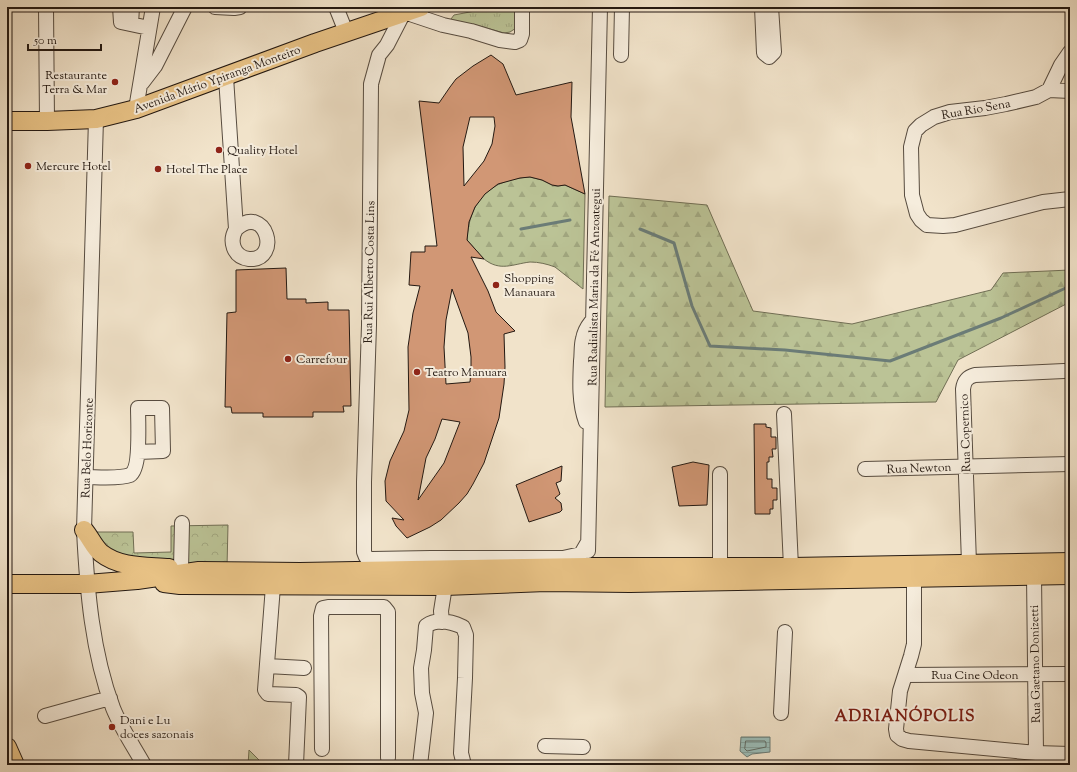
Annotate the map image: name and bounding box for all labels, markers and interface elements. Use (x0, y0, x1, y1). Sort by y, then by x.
scale bar (28, 26, 101, 52)
text: 50 m (33, 32, 57, 50)
street label: Avenida Mário Ypiranga Monteiro (131, 41, 304, 119)
place label: Restaurante Terra & Mar (42, 67, 107, 99)
marker: Restaurante Terra & Mar (110, 77, 120, 87)
street label: Rua Rio Sena (940, 95, 1013, 125)
place label: Quality Hotel (227, 142, 298, 160)
marker: Quality Hotel (214, 145, 224, 155)
place label: Mercure Hotel (36, 158, 112, 176)
marker: Mercure Hotel (23, 161, 33, 171)
place label: Hotel The Place (166, 161, 248, 179)
marker: Hotel The Place (153, 164, 163, 174)
street label: Rua Radialista Maria da Fé Anzoategui (584, 187, 606, 386)
street label: Rua Rui Alberto Costa Lins (360, 200, 380, 344)
place label: Shopping Manauara (504, 270, 556, 302)
marker: Shopping Manauara (491, 280, 501, 290)
place label: Carrefour (296, 351, 348, 369)
marker: Carrefour (283, 354, 293, 364)
place label: Teatro Manuara (425, 364, 507, 382)
marker: Teatro Manuara (412, 367, 422, 377)
street label: Rua Copernico (956, 393, 976, 472)
street label: Rua Belo Horizonte (77, 397, 99, 499)
street label: Rua Newton (886, 459, 952, 479)
street label: Rua Gaetano Donizetti (1026, 604, 1046, 723)
street label: Rua Cine Odeon (931, 667, 1019, 685)
district label: ADRIANÓPOLIS (835, 705, 975, 729)
place label: Dani e Lu doces sazonais (120, 712, 194, 744)
marker: Dani e Lu doces sazonais (107, 722, 117, 732)

